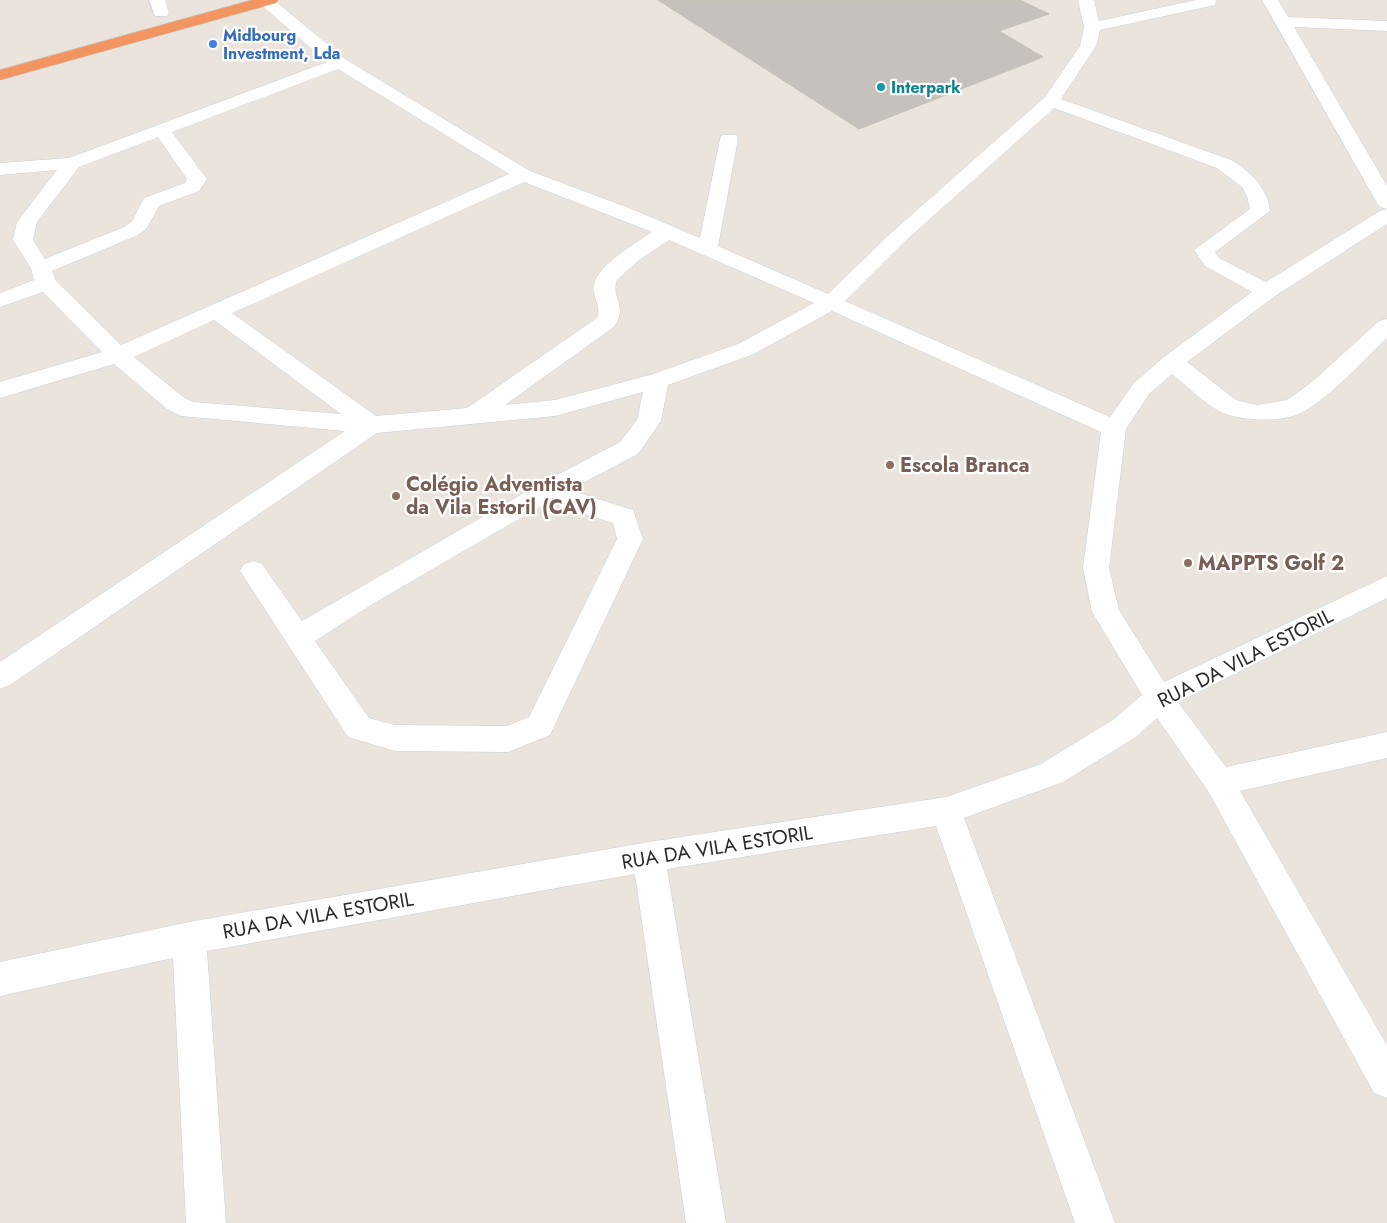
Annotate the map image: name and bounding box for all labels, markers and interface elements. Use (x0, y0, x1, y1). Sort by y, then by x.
place label: Midbourg Investment, Lda (223, 24, 341, 65)
marker: Midbourg Investment, Lda (207, 38, 219, 50)
place label: Interpark (891, 76, 961, 99)
marker: Interpark (875, 81, 887, 93)
place label: Escola Branca (900, 451, 1029, 480)
marker: Escola Branca (884, 459, 896, 471)
place label: Colégio Adventista da Vila Estoril (CAV) (406, 470, 597, 522)
marker: Colégio Adventista da Vila Estoril (CAV) (390, 490, 402, 502)
place label: MAPPTS Golf 2 (1198, 549, 1344, 578)
marker: MAPPTS Golf 2 (1182, 557, 1194, 569)
street label: RUA DA VILA ESTORIL (1153, 602, 1338, 715)
street label: RUA DA VILA ESTORIL (619, 818, 815, 877)
street label: RUA DA VILA ESTORIL (220, 884, 416, 947)

